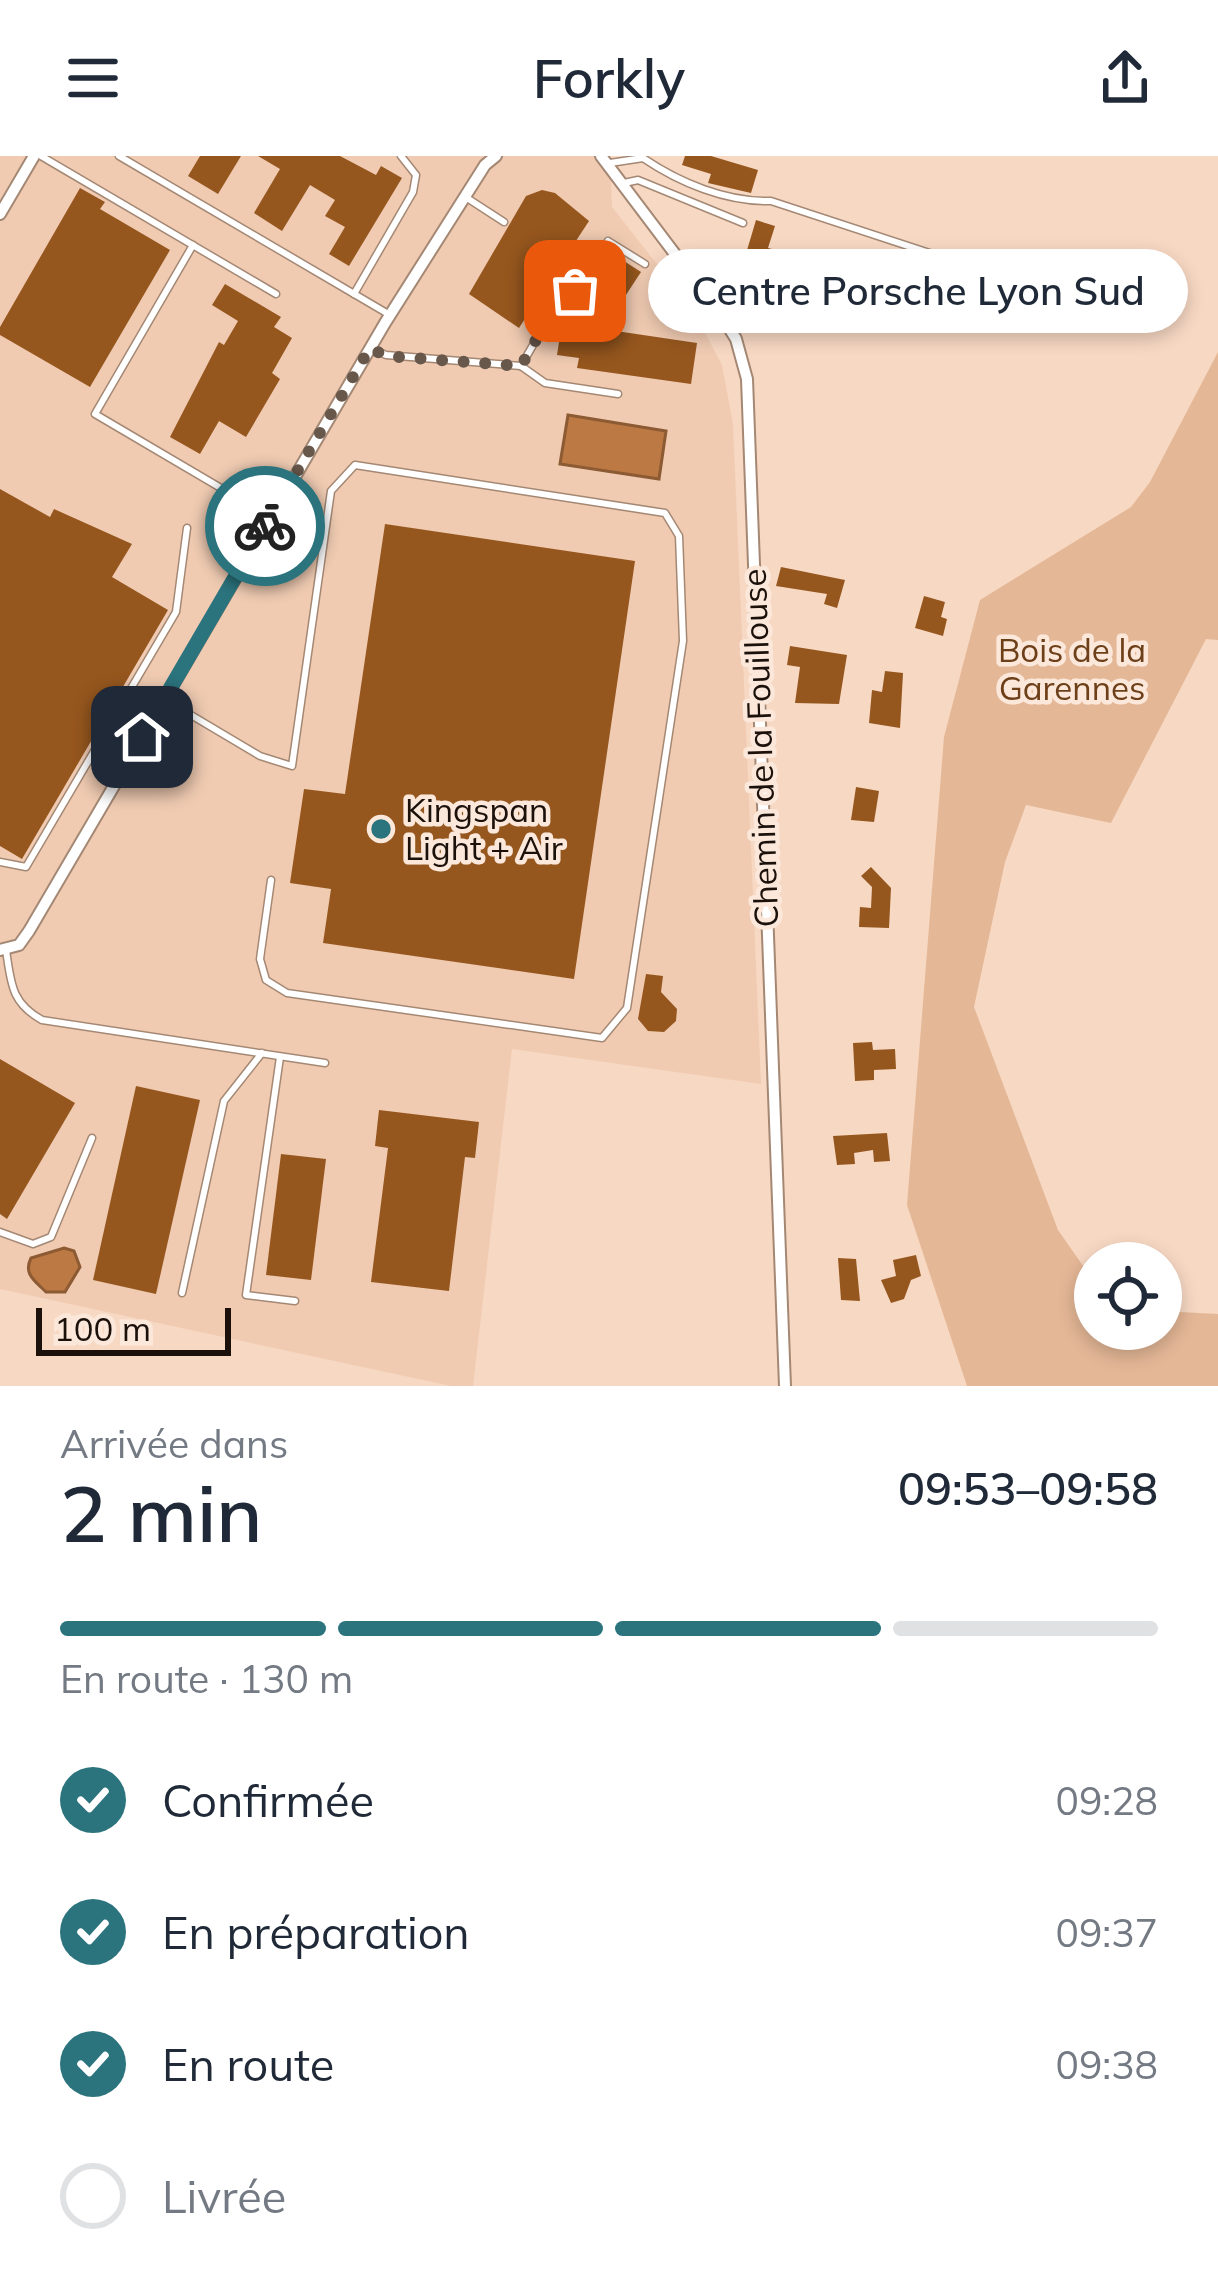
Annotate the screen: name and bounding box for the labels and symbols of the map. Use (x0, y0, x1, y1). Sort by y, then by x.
pin (524, 240, 626, 342)
callout: Centre Porsche Lyon Sud (647, 249, 1187, 333)
courier (205, 466, 325, 586)
street label: Chemin de la Fouillouse (733, 568, 786, 928)
park label: Bois de la Garennes (998, 629, 1146, 708)
pin (91, 686, 193, 788)
place label: Kingspan Light + Air (405, 789, 563, 868)
marker: Kingspan Light + Air (368, 816, 394, 842)
scale bar (36, 1302, 231, 1355)

